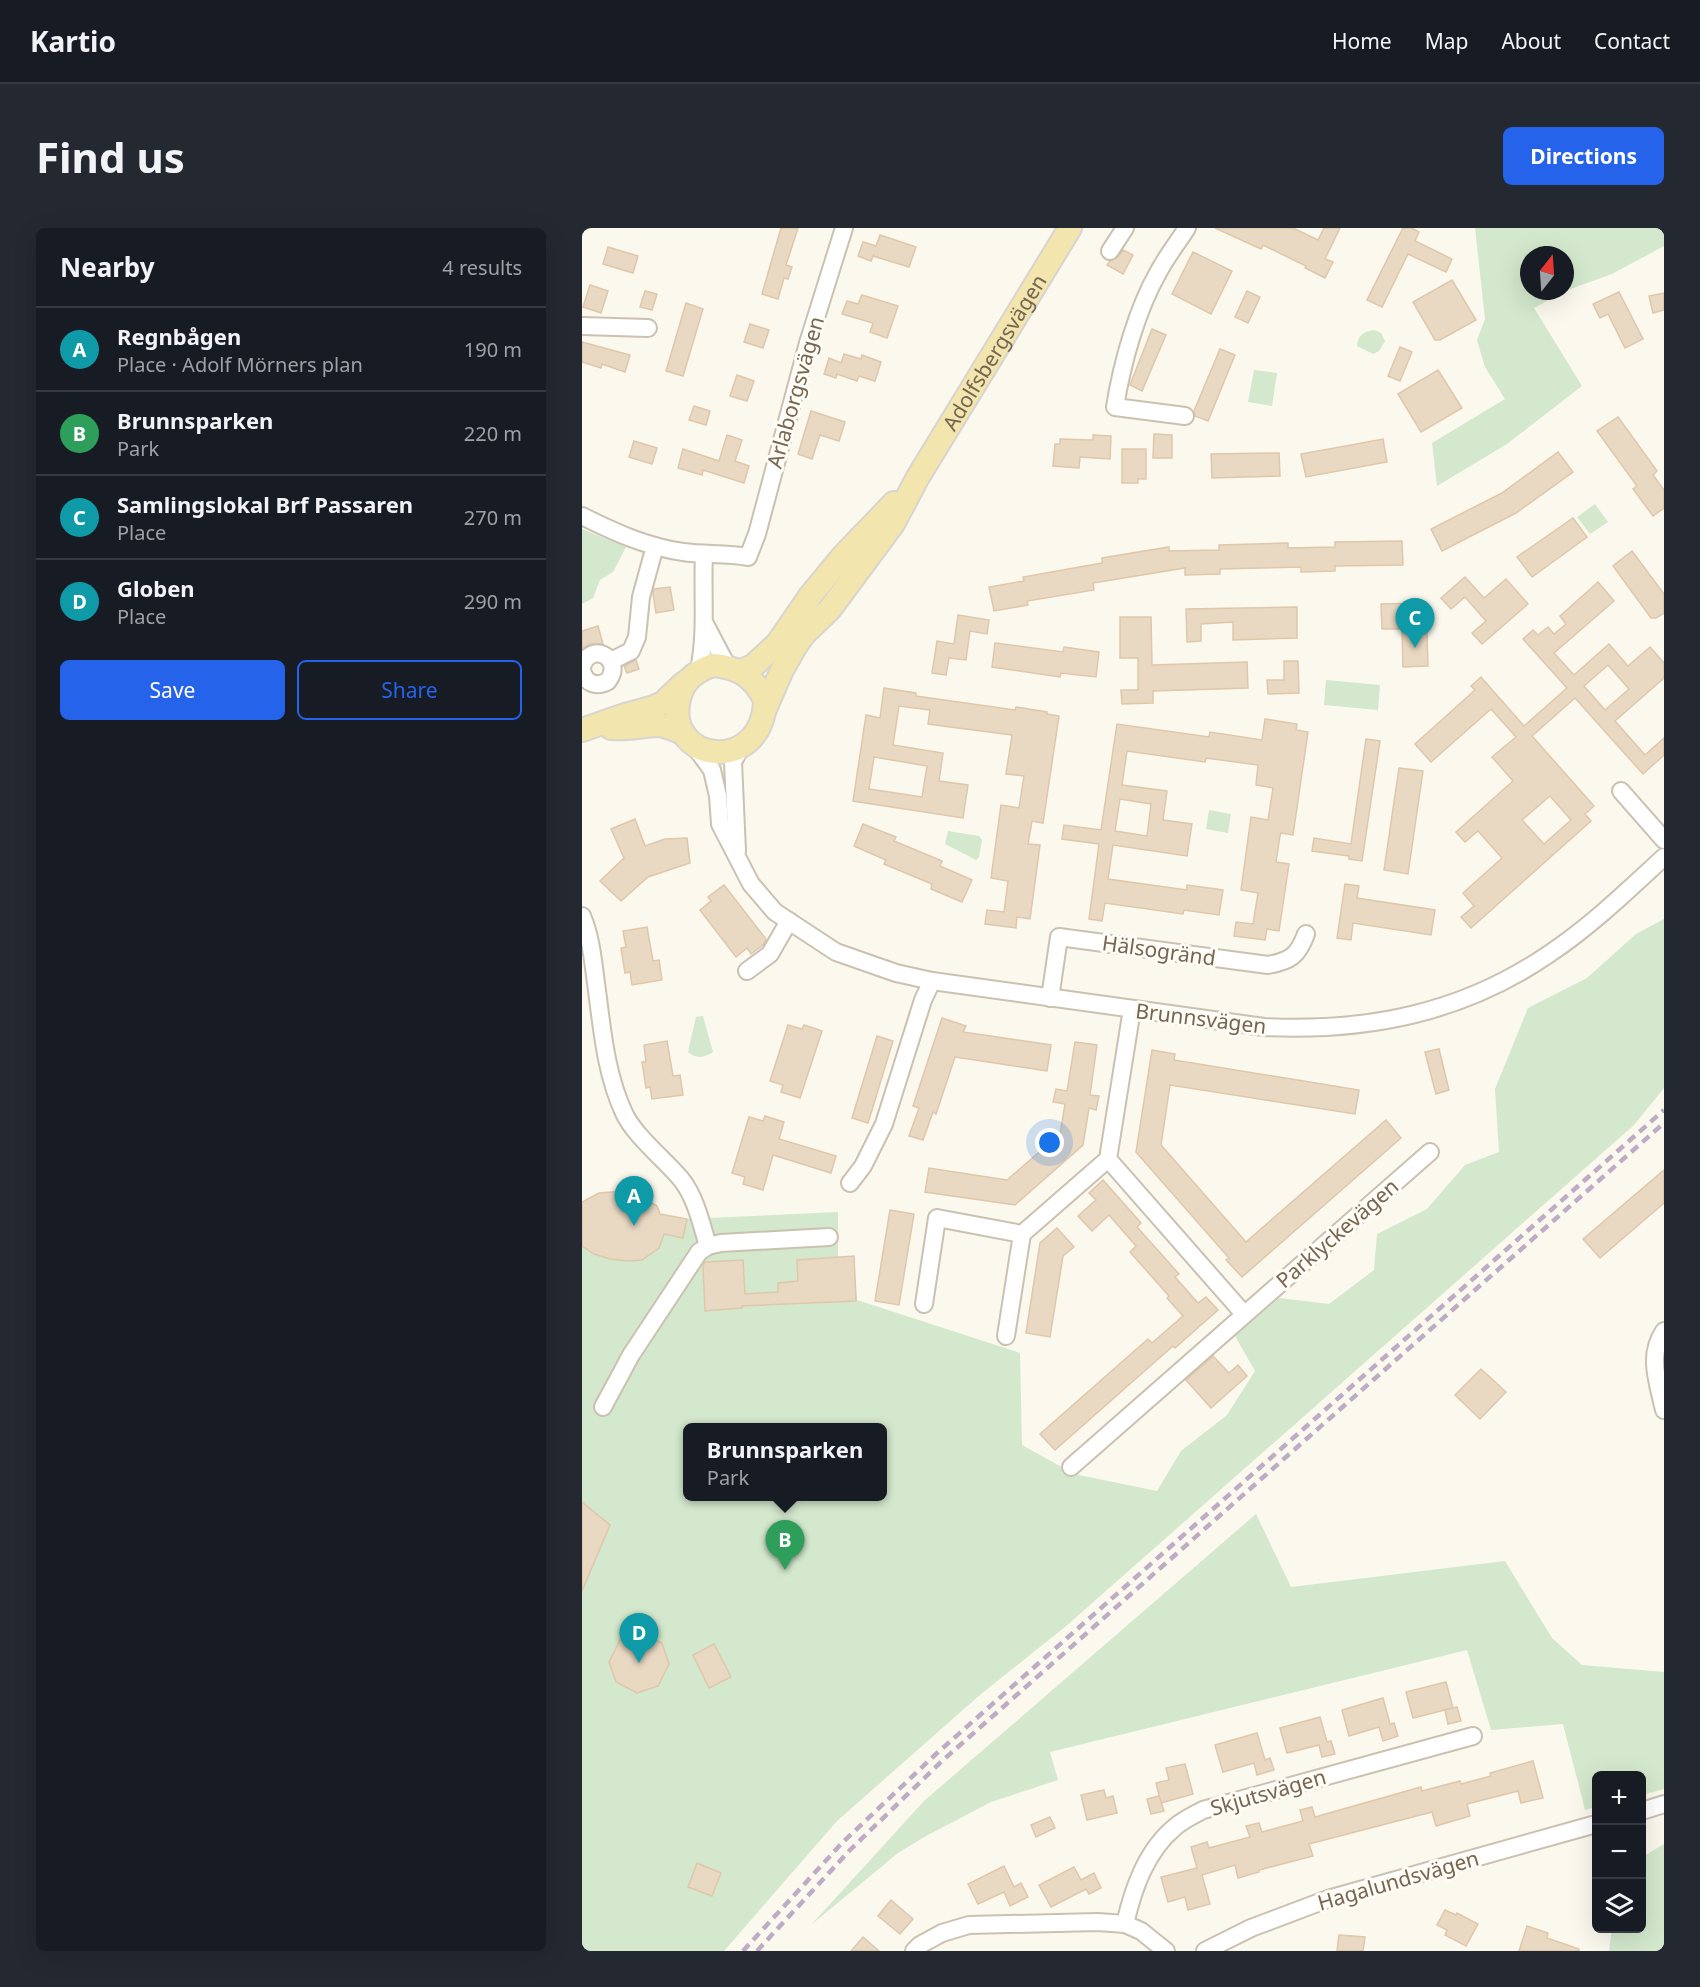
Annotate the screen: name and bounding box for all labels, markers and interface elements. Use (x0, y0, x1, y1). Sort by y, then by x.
text: Kartio (30, 22, 116, 60)
text: Home (1332, 27, 1392, 55)
text: Map (1425, 27, 1468, 55)
text: About (1501, 27, 1561, 55)
text: Contact (1594, 27, 1670, 55)
button: Directions (1503, 127, 1664, 185)
text: Find us (36, 128, 185, 185)
north arrow (1520, 246, 1574, 300)
text: Nearby (60, 249, 155, 285)
text: 4 results (442, 254, 522, 281)
street label: Adolfsbergsvägen (936, 269, 1053, 436)
street label: Arlaborgsvägen (760, 313, 830, 471)
text: Regnbågen (117, 321, 241, 351)
text: A (73, 336, 86, 363)
text: 190 m (464, 336, 522, 363)
text: Place · Adolf Mörners plan (117, 351, 363, 378)
text: Brunnsparken (117, 405, 273, 435)
text: B (73, 420, 86, 447)
text: 220 m (464, 420, 522, 447)
text: Park (117, 435, 159, 462)
text: Samlingslokal Brf Passaren (117, 489, 413, 519)
text: C (73, 504, 86, 531)
text: 270 m (464, 504, 522, 531)
text: Place (117, 519, 166, 546)
text: Globen (117, 573, 195, 603)
text: D (72, 588, 87, 615)
text: 290 m (464, 588, 522, 615)
pin: C (1396, 598, 1434, 648)
text: Place (117, 603, 166, 630)
button: Save (60, 660, 285, 720)
button: Share (297, 660, 522, 720)
street label: Hälsogränd (1100, 928, 1218, 972)
street label: Brunnsvägen (1134, 996, 1268, 1040)
your location (1035, 1128, 1064, 1157)
street label: Parklyckevägen (1270, 1172, 1404, 1294)
pin: A (614, 1176, 654, 1226)
popup (683, 1423, 887, 1501)
text: Brunnsparken (707, 1434, 863, 1464)
text: Park (707, 1464, 749, 1491)
pin: B (766, 1520, 804, 1570)
pin: D (620, 1614, 658, 1663)
street label: Skjutsvägen (1207, 1762, 1329, 1822)
map controls (1592, 1771, 1646, 1933)
button: + (1592, 1771, 1646, 1825)
button: − (1592, 1825, 1646, 1879)
street label: Hagalundsvägen (1314, 1844, 1482, 1916)
button: layers (1592, 1879, 1646, 1933)

